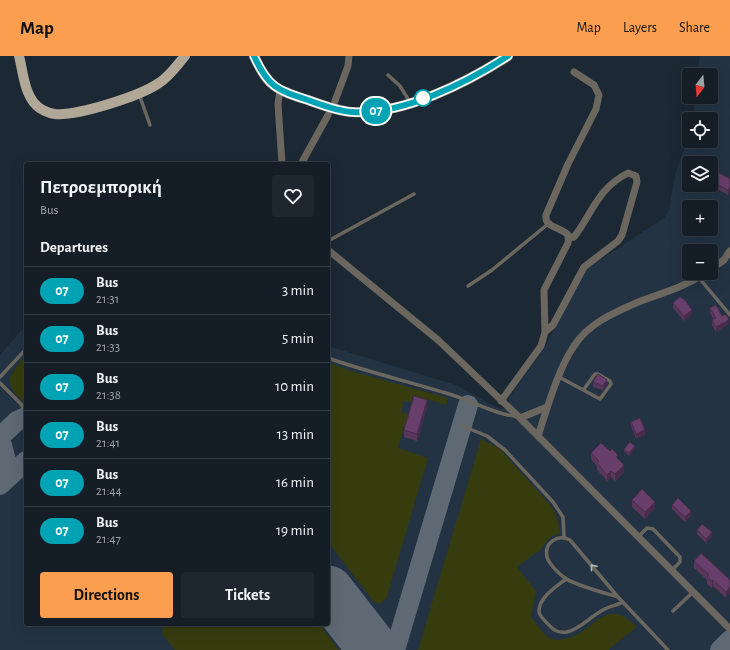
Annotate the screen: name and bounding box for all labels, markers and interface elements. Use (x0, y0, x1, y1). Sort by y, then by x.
text: Map (20, 19, 54, 38)
text: Map (576, 21, 601, 35)
text: Layers (623, 21, 657, 35)
text: Share (679, 21, 710, 35)
north arrow (682, 68, 718, 104)
map controls (682, 68, 718, 280)
unlabelled marker (414, 89, 432, 107)
line badge: 07 (358, 98, 394, 124)
text: 07 (369, 104, 383, 118)
button: locate (682, 112, 718, 148)
button: layers (682, 156, 718, 192)
button: heart (272, 175, 314, 217)
text: Πετροεμπορική (40, 178, 162, 197)
button: + (682, 200, 718, 236)
text: Bus (40, 204, 58, 217)
text: Departures (40, 240, 108, 255)
button: − (682, 244, 718, 280)
text: Bus (96, 275, 118, 290)
text: 3 min (282, 283, 314, 298)
text: 07 (55, 284, 69, 298)
text: 21:31 (96, 293, 119, 306)
text: Bus (96, 323, 118, 338)
text: 5 min (282, 331, 314, 346)
text: 07 (55, 332, 69, 346)
text: 21:33 (96, 341, 120, 354)
text: Bus (96, 371, 118, 386)
text: 10 min (275, 379, 314, 394)
text: 07 (55, 380, 69, 394)
text: 21:38 (96, 389, 121, 402)
text: Bus (96, 419, 118, 434)
text: 13 min (277, 427, 314, 442)
text: 07 (55, 428, 69, 442)
text: 21:41 (96, 437, 120, 450)
text: Bus (96, 467, 118, 482)
text: 16 min (276, 475, 314, 490)
text: 07 (55, 476, 69, 490)
text: 21:44 (96, 485, 122, 498)
text: Bus (96, 515, 118, 530)
text: 19 min (276, 523, 314, 538)
text: 07 (55, 524, 69, 538)
text: 21:47 (96, 533, 121, 546)
one-way arrow (591, 564, 598, 571)
button: Directions (40, 572, 173, 618)
button: Tickets (181, 572, 314, 618)

